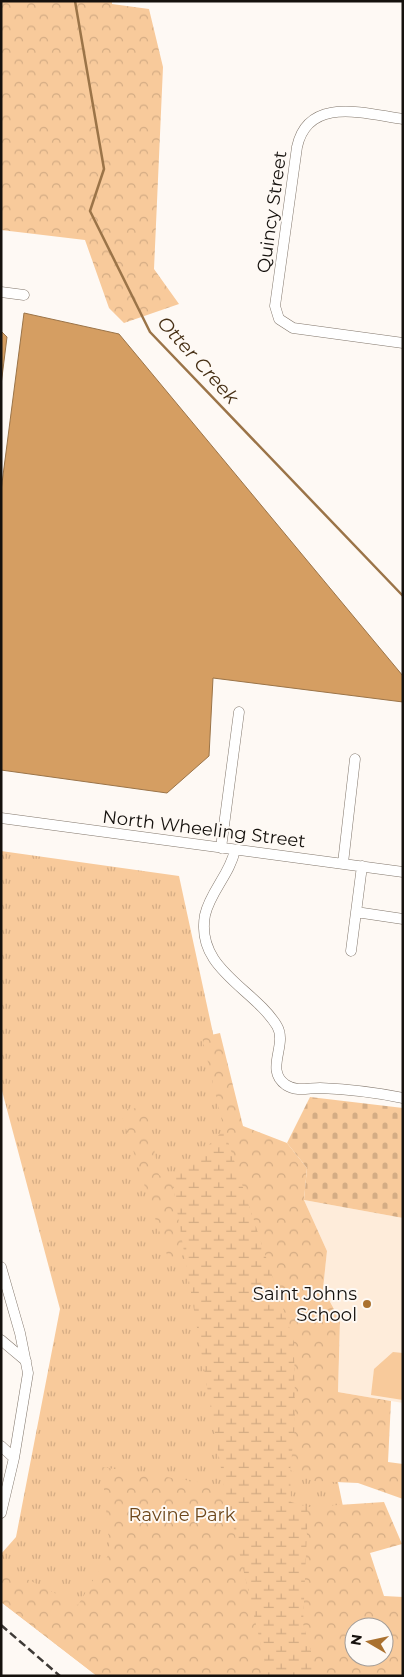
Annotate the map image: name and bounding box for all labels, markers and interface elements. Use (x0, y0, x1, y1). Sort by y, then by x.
street label: Quincy Street (253, 149, 291, 275)
water label: Otter Creek (153, 311, 244, 409)
street label: North Wheeling Street (101, 806, 307, 852)
place label: Saint Johns School (253, 1283, 357, 1326)
marker: Saint Johns School (361, 1298, 373, 1310)
park label: Ravine Park (129, 1504, 236, 1526)
north arrow (344, 1617, 394, 1667)
text: N (346, 1633, 366, 1647)

